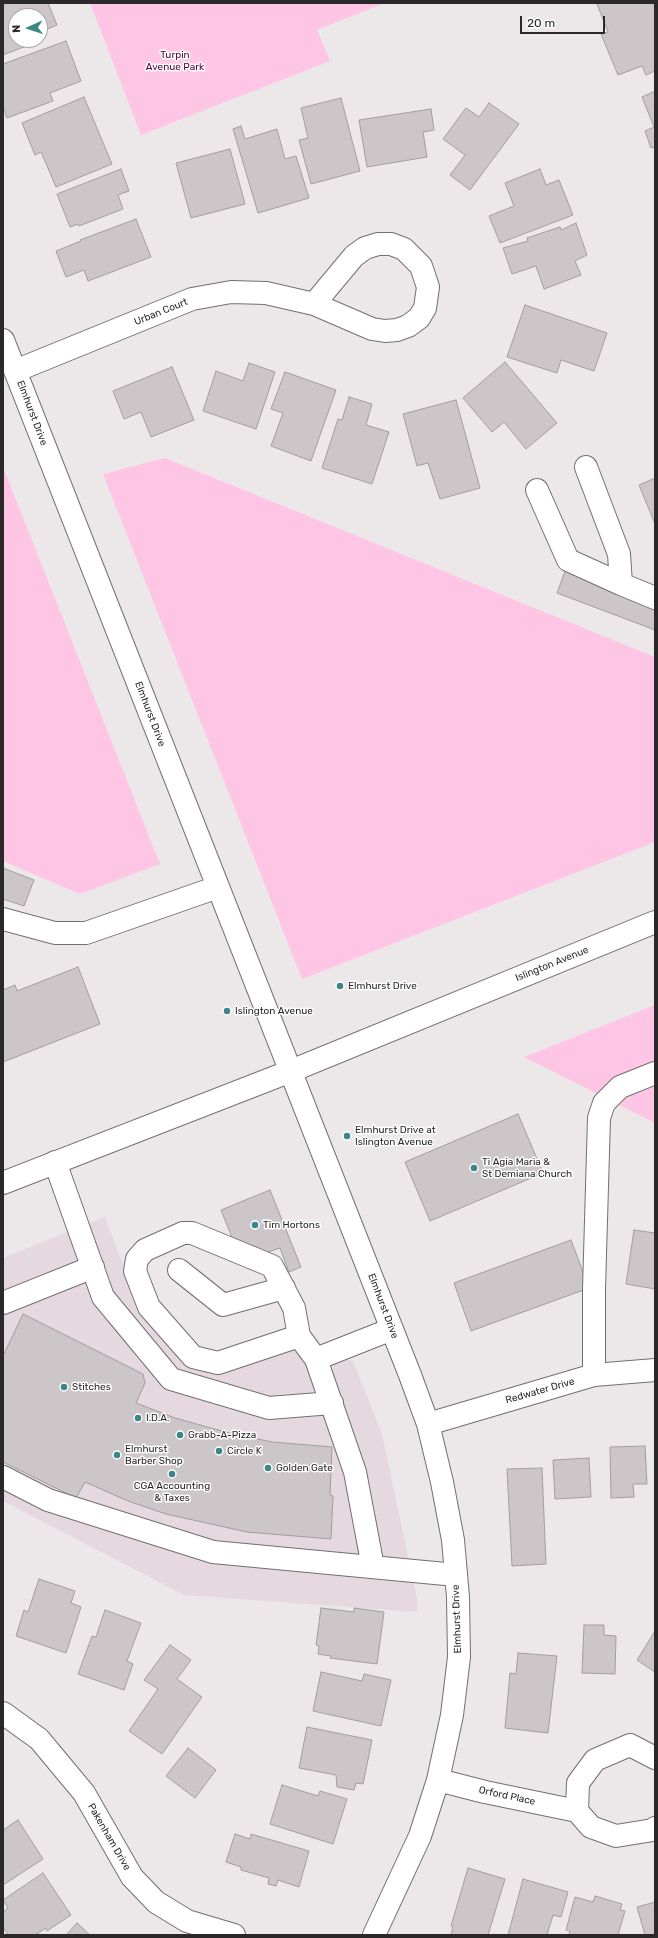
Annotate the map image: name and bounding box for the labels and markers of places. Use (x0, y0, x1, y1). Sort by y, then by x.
place label: Elmhurst Drive (348, 980, 417, 992)
marker: Elmhurst Drive (335, 981, 345, 991)
place label: Islington Avenue (235, 1005, 313, 1017)
marker: Islington Avenue (222, 1006, 232, 1016)
place label: Elmhurst Drive at Islington Avenue (355, 1124, 436, 1148)
marker: Elmhurst Drive at Islington Avenue (342, 1131, 352, 1141)
place label: Ti Agia Maria & St Demiana Church (482, 1156, 572, 1180)
marker: Ti Agia Maria & St Demiana Church (469, 1163, 479, 1173)
place label: Tim Hortons (263, 1219, 320, 1231)
marker: Tim Hortons (250, 1220, 260, 1230)
place label: Stitches (72, 1381, 111, 1393)
marker: Stitches (59, 1382, 69, 1392)
place label: I.D.A. (146, 1412, 170, 1424)
marker: I.D.A. (133, 1413, 143, 1423)
place label: Grabb-A-Pizza (188, 1429, 256, 1441)
marker: Grabb-A-Pizza (175, 1430, 185, 1440)
place label: Elmhurst Barber Shop (125, 1443, 183, 1466)
place label: Circle K (227, 1445, 262, 1457)
marker: Circle K (214, 1446, 224, 1456)
marker: Elmhurst Barber Shop (112, 1450, 122, 1460)
place label: Golden Gate (276, 1462, 333, 1474)
marker: Golden Gate (263, 1463, 273, 1473)
marker: CGA Accounting & Taxes (167, 1469, 177, 1479)
place label: CGA Accounting & Taxes (134, 1480, 210, 1504)

